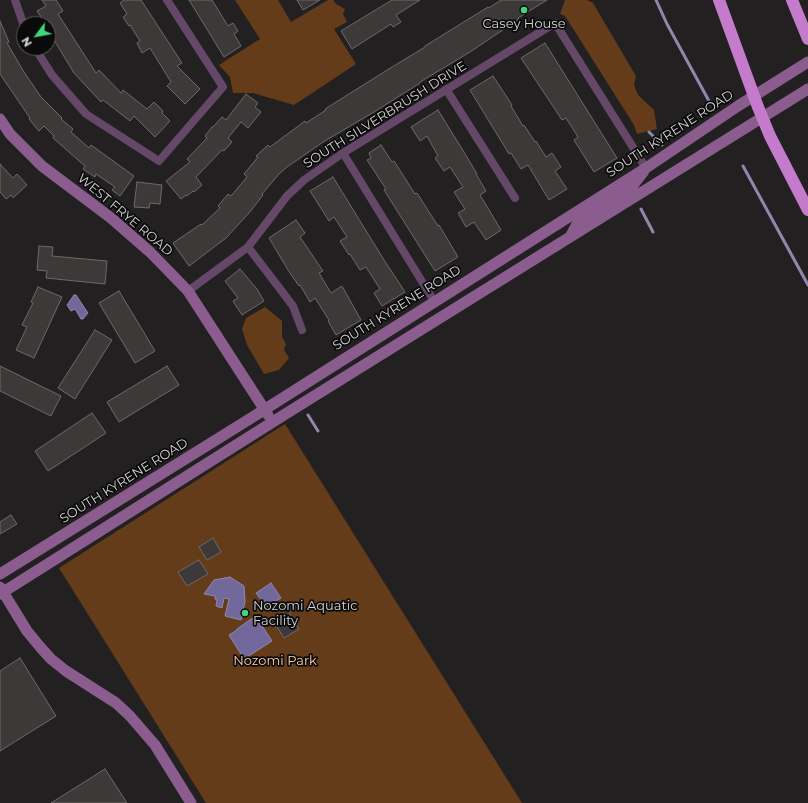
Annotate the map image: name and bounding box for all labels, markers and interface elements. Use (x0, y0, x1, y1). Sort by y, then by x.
marker: Casey House (519, 5, 529, 15)
north arrow (16, 16, 56, 56)
place label: Casey House (482, 16, 566, 32)
text: N (18, 34, 35, 49)
street label: SOUTH SILVERBRUSH DRIVE (301, 58, 469, 172)
street label: SOUTH KYRENE ROAD (604, 87, 736, 181)
street label: WEST FRYE ROAD (74, 171, 176, 259)
street label: SOUTH KYRENE ROAD (330, 262, 464, 354)
street label: SOUTH KYRENE ROAD (57, 435, 191, 527)
place label: Nozomi Aquatic Facility (253, 598, 358, 629)
marker: Nozomi Aquatic Facility (240, 608, 250, 618)
park label: Nozomi Park (233, 653, 317, 669)

